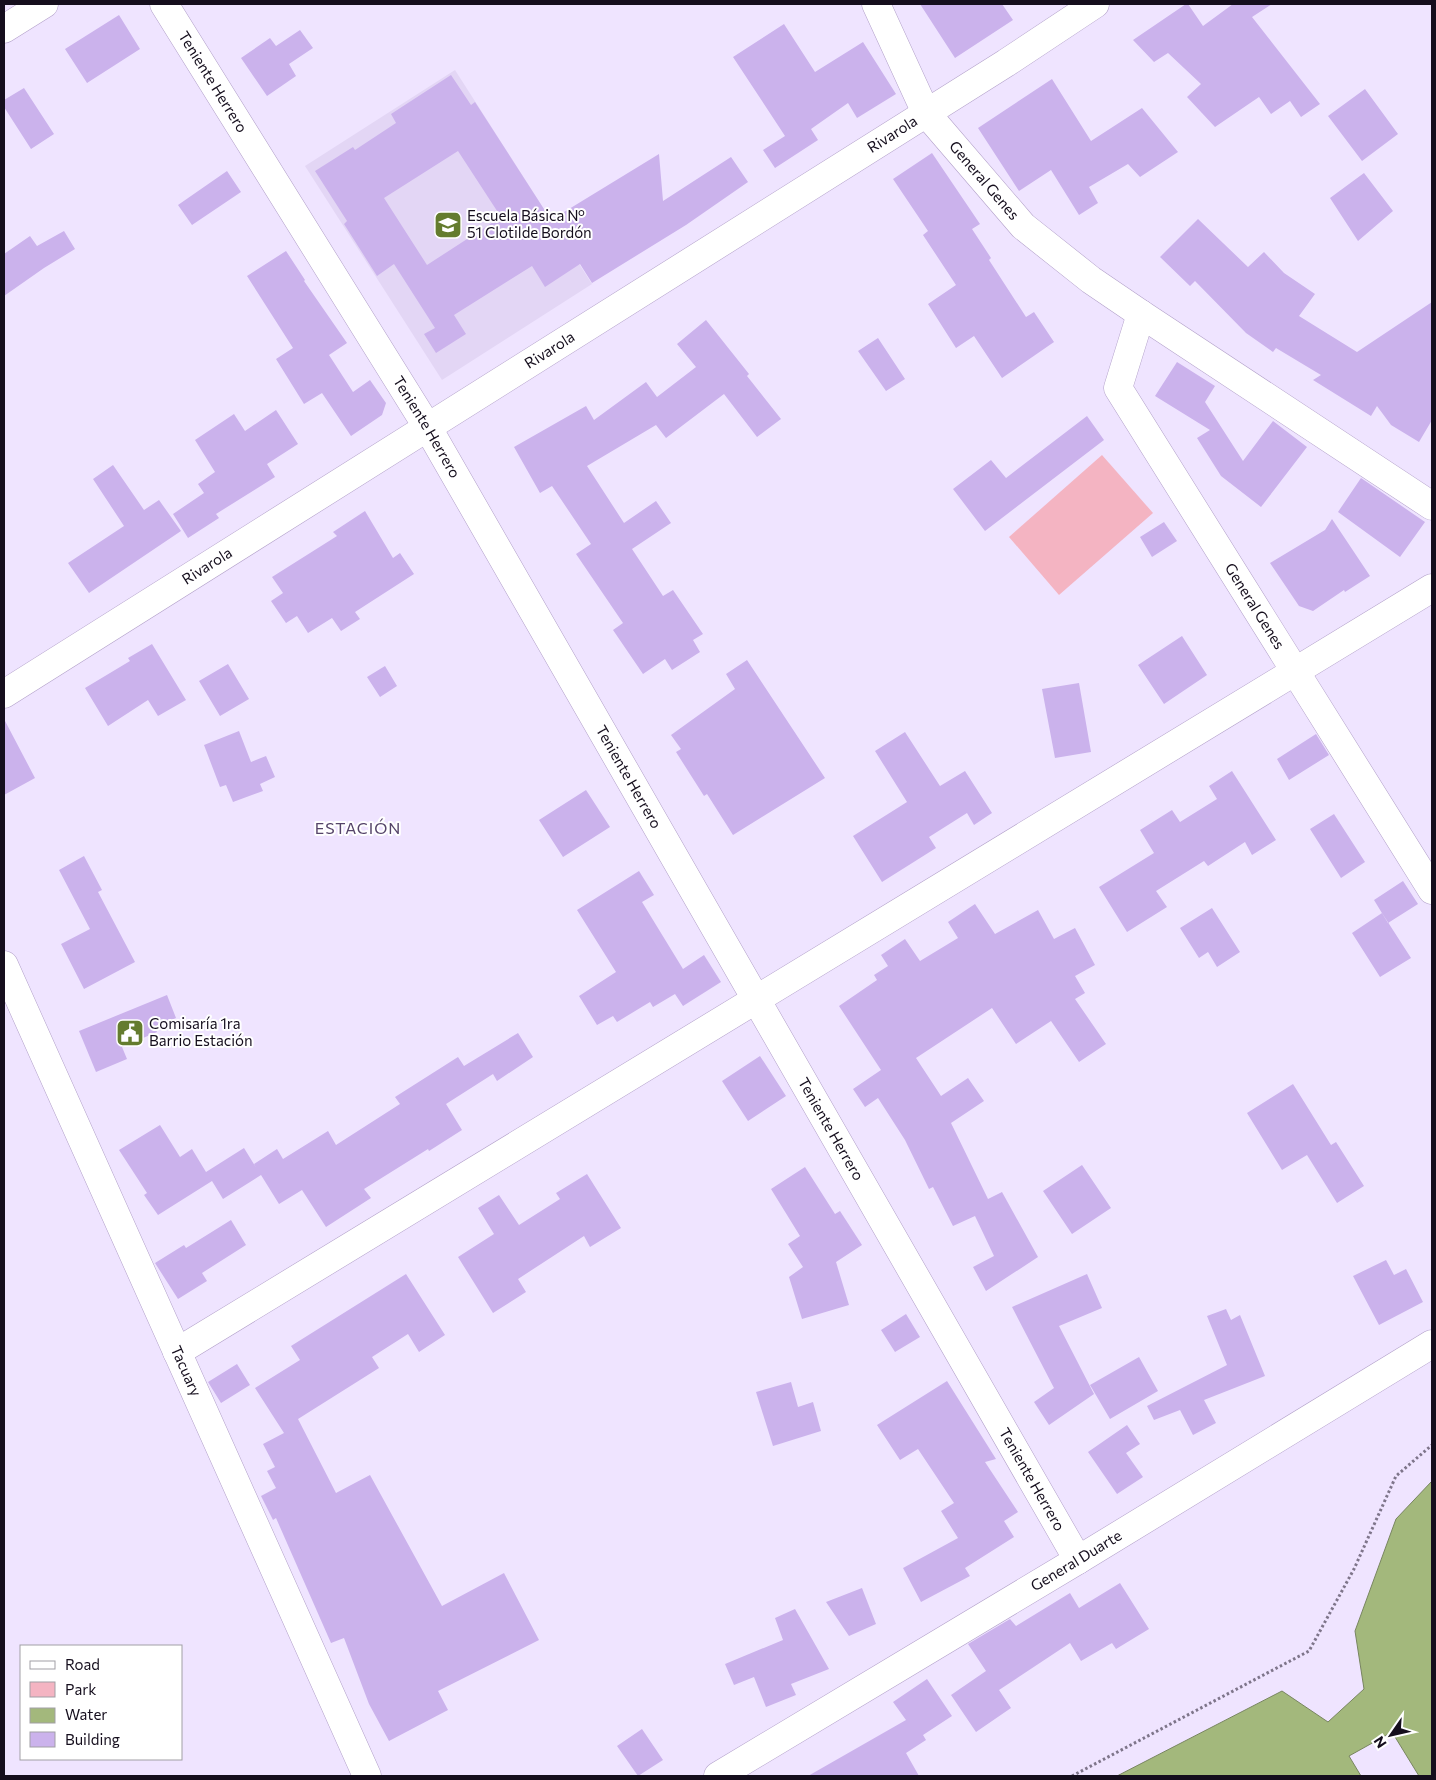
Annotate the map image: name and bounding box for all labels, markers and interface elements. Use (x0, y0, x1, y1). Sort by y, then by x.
street label: Teniente Herrero (175, 28, 252, 135)
street label: Rivarola (864, 111, 920, 156)
street label: General Genes (946, 137, 1024, 223)
place label: Escuela Básica Nº 51 Clotilde Bordón (467, 206, 592, 241)
school or university icon: Escuela Básica Nº 51 Clotilde Bordón (433, 210, 463, 240)
street label: Rivarola (521, 327, 578, 372)
street label: Teniente Herrero (390, 372, 465, 481)
street label: Rivarola (178, 543, 235, 588)
street label: General Genes (1222, 559, 1289, 652)
street label: Teniente Herrero (593, 722, 666, 831)
district label: ESTACIÓN (315, 818, 401, 837)
place label: Comisaría 1ra Barrio Estación (149, 1014, 253, 1049)
public building icon: Comisaría 1ra Barrio Estación (115, 1018, 145, 1048)
street label: Teniente Herrero (795, 1074, 868, 1183)
street label: Tacuary (168, 1343, 206, 1399)
street label: Teniente Herrero (996, 1424, 1069, 1534)
street label: General Duarte (1027, 1526, 1125, 1594)
legend (20, 1645, 182, 1760)
text: Road (65, 1655, 100, 1673)
text: Park (65, 1680, 96, 1698)
text: Water (65, 1705, 107, 1723)
north arrow (1366, 1710, 1416, 1760)
text: Building (65, 1730, 120, 1748)
text: N (1370, 1733, 1390, 1752)

